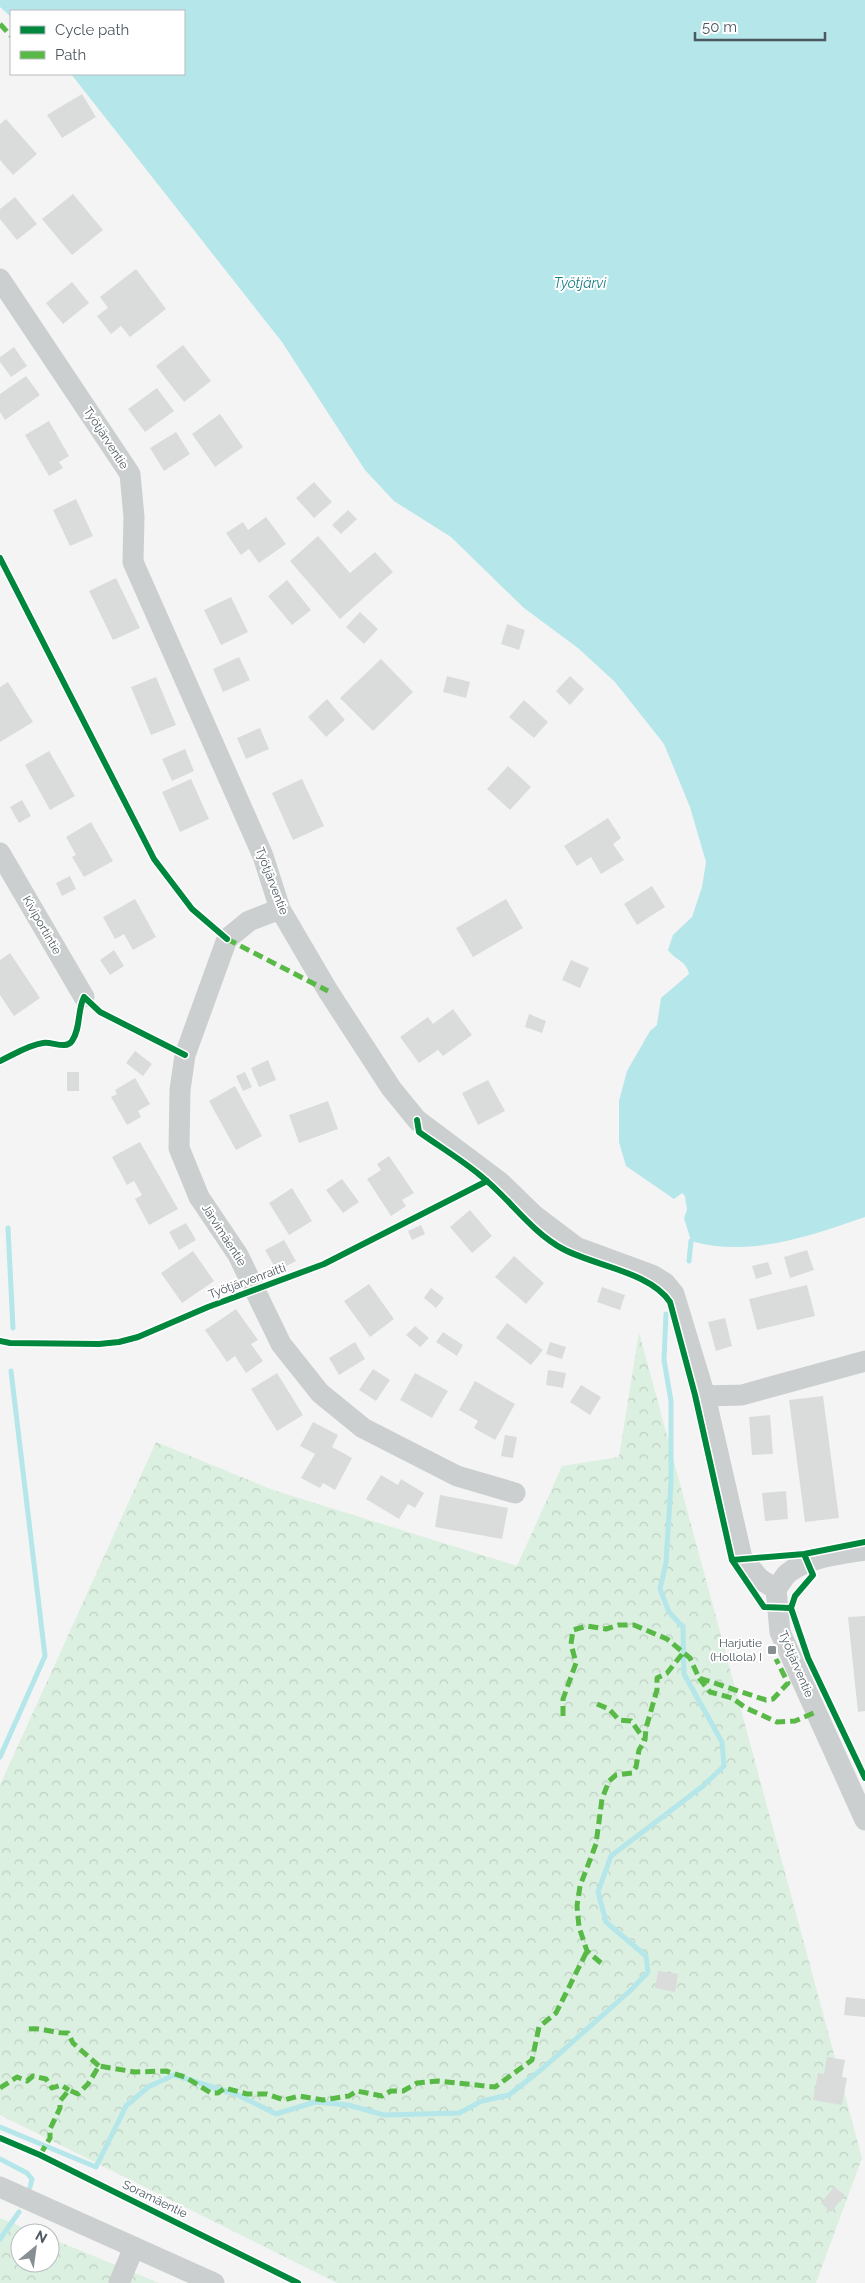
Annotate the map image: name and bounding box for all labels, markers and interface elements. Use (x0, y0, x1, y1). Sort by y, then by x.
legend (10, 10, 185, 75)
scale bar (695, 10, 825, 42)
text: 50 m (702, 18, 737, 36)
text: Cycle path (55, 21, 129, 39)
text: Path (55, 46, 86, 64)
water label: Työtjärvi (554, 275, 607, 291)
street label: Työtjärventie (81, 404, 131, 472)
street label: Työtjärventie (253, 845, 291, 917)
street label: Kiviportintie (20, 893, 64, 957)
street label: Järvimäentie (199, 1202, 249, 1268)
street label: Työtjärvenraitti (206, 1261, 288, 1301)
street label: Työtjärventie (776, 1629, 816, 1699)
place label: Harjutie (Hollola) I (710, 1636, 762, 1664)
marker: Harjutie (Hollola) I (766, 1644, 778, 1656)
street label: Soramäentie (120, 2177, 190, 2221)
north arrow (10, 2223, 60, 2273)
text: N (33, 2227, 50, 2246)

